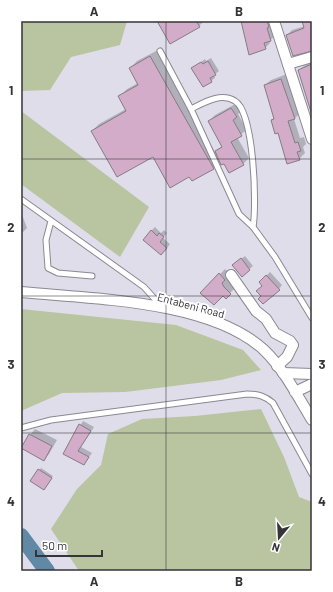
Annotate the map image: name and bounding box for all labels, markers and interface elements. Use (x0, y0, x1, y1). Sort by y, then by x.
text: A (90, 3, 99, 19)
text: B (235, 3, 243, 19)
text: 1 (9, 82, 13, 98)
text: 1 (320, 82, 324, 98)
text: 2 (7, 219, 15, 235)
text: 2 (318, 219, 326, 235)
street label: Entabeni Road (156, 290, 226, 320)
text: 3 (7, 356, 15, 372)
text: 3 (318, 356, 326, 372)
text: 4 (7, 493, 15, 509)
text: 4 (318, 493, 326, 509)
north arrow (259, 518, 299, 558)
scale bar (36, 532, 102, 558)
text: 50 m (42, 538, 67, 552)
text: N (270, 541, 281, 555)
text: A (90, 573, 99, 589)
text: B (235, 573, 243, 589)

